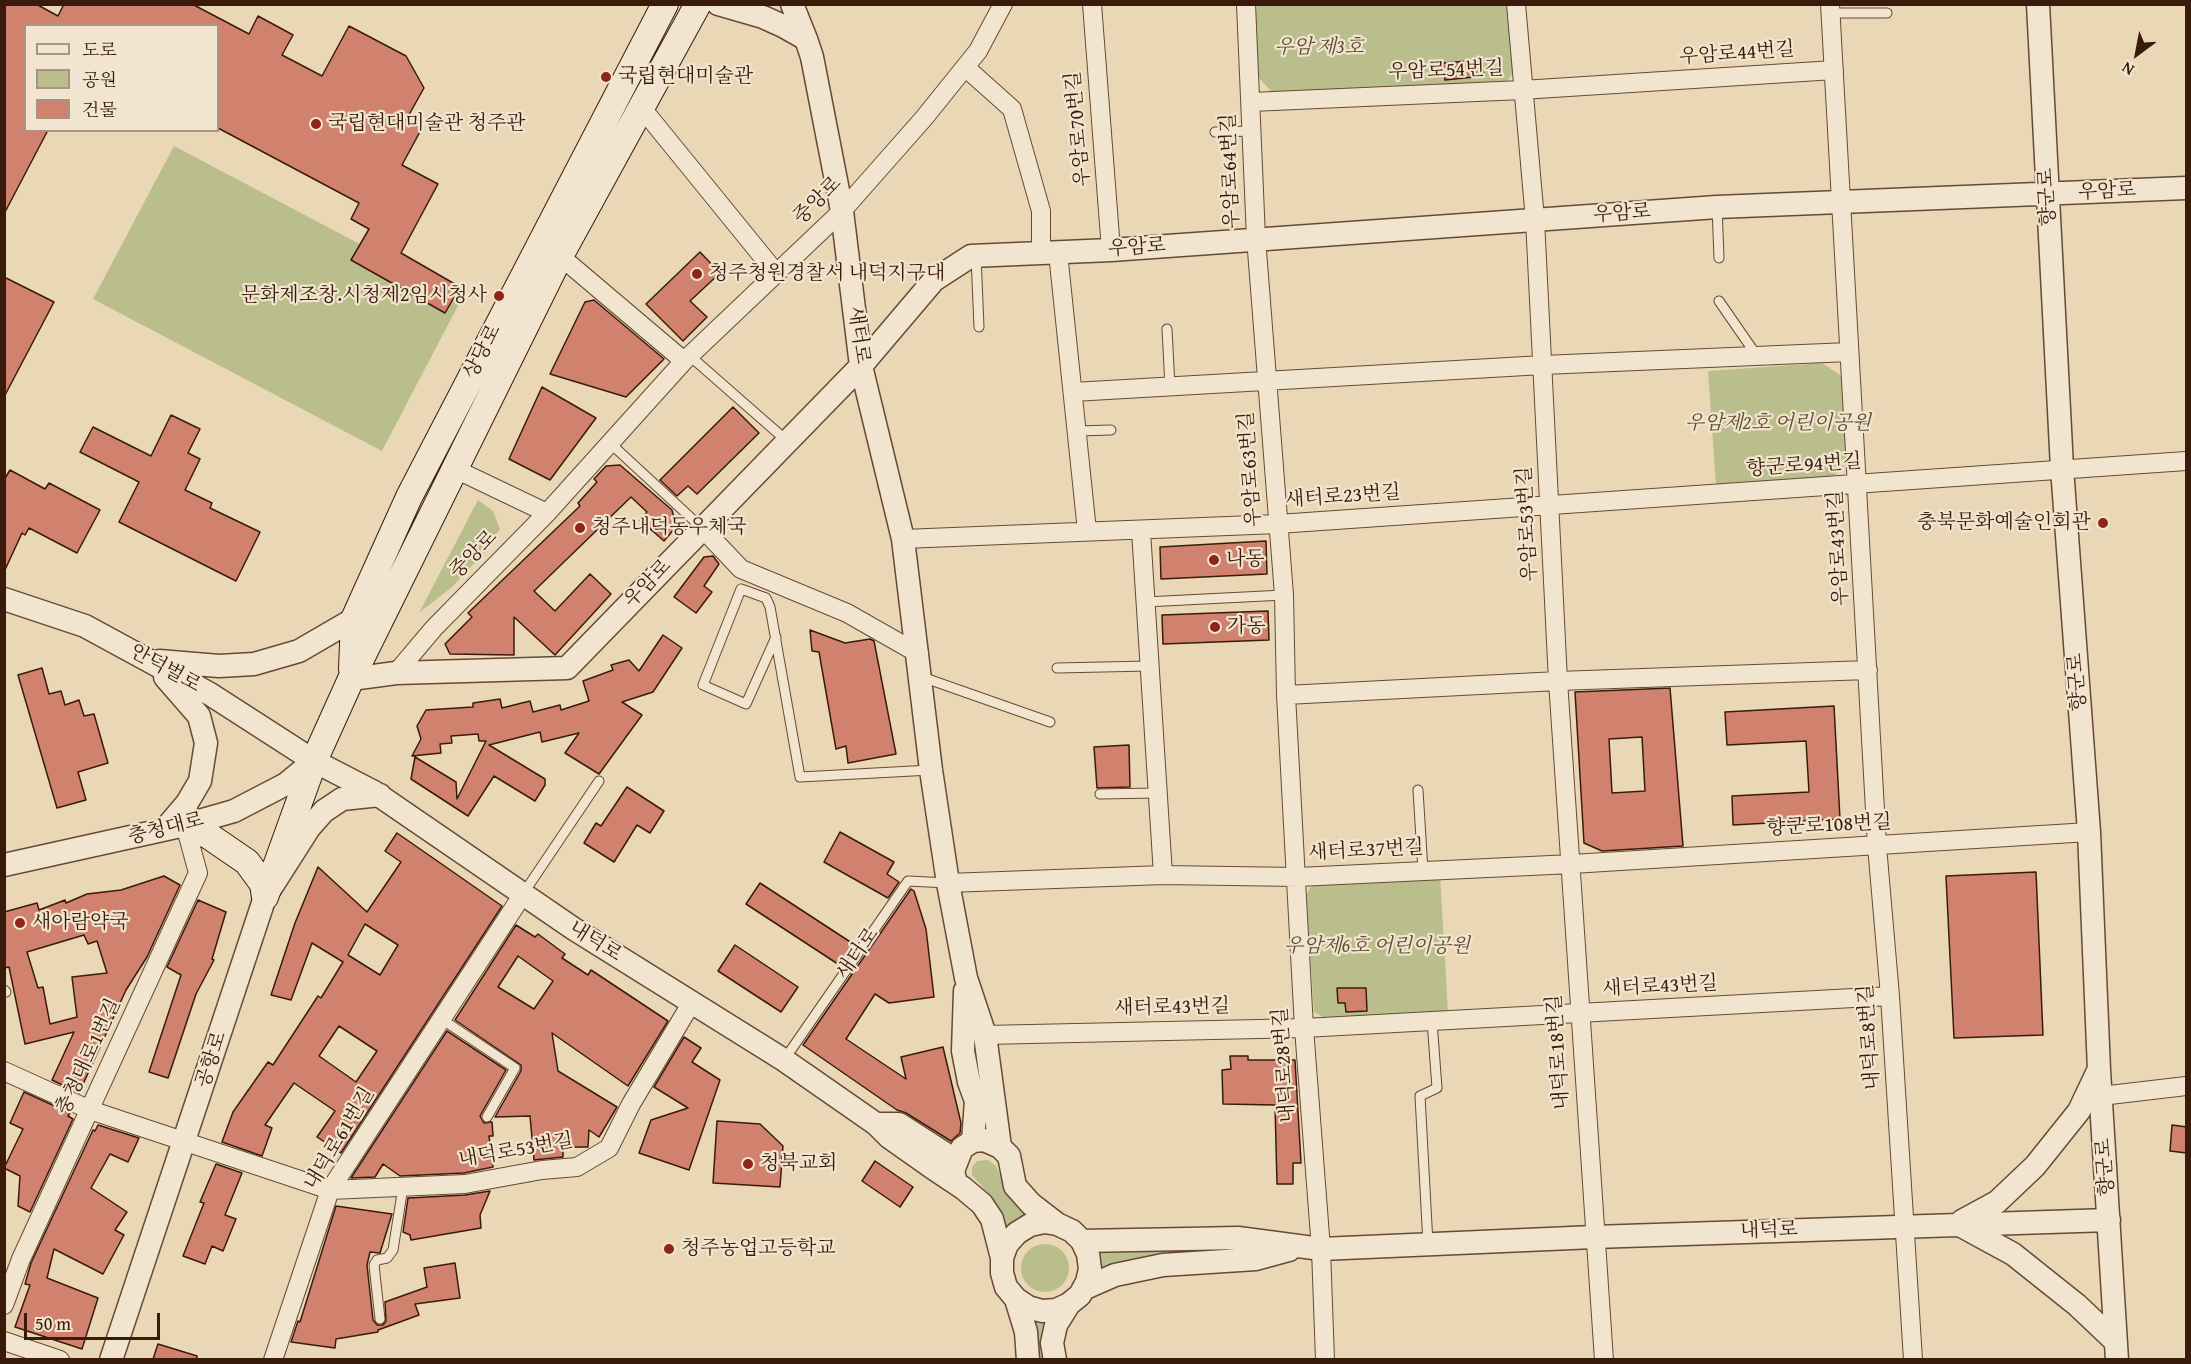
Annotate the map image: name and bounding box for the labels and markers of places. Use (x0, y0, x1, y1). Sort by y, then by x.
place label: 국립현대미술관 (618, 65, 753, 89)
marker: 국립현대미술관 (599, 70, 613, 84)
place label: 국립현대미술관 청주관 (328, 112, 526, 136)
marker: 국립현대미술관 청주관 (309, 117, 323, 131)
place label: 청주청원경찰서 내덕지구대 (709, 262, 945, 286)
marker: 청주청원경찰서 내덕지구대 (690, 267, 704, 281)
place label: 문화제조창.시청제2임시청사 (241, 284, 487, 308)
marker: 문화제조창.시청제2임시청사 (492, 289, 506, 303)
place label: 충북문화예술인회관 (1917, 511, 2091, 535)
place label: 청주내덕동우체국 (592, 516, 747, 540)
marker: 충북문화예술인회관 (2096, 516, 2110, 530)
marker: 청주내덕동우체국 (573, 521, 587, 535)
place label: 나동 (1226, 548, 1265, 572)
marker: 나동 (1207, 553, 1221, 567)
place label: 가동 (1227, 615, 1266, 639)
marker: 가동 (1208, 620, 1222, 634)
place label: 새아람약국 (32, 911, 129, 935)
marker: 새아람약국 (13, 916, 27, 930)
place label: 청북교회 (760, 1152, 837, 1176)
marker: 청북교회 (741, 1157, 755, 1171)
place label: 청주농업고등학교 (681, 1237, 836, 1261)
marker: 청주농업고등학교 (662, 1242, 676, 1256)

